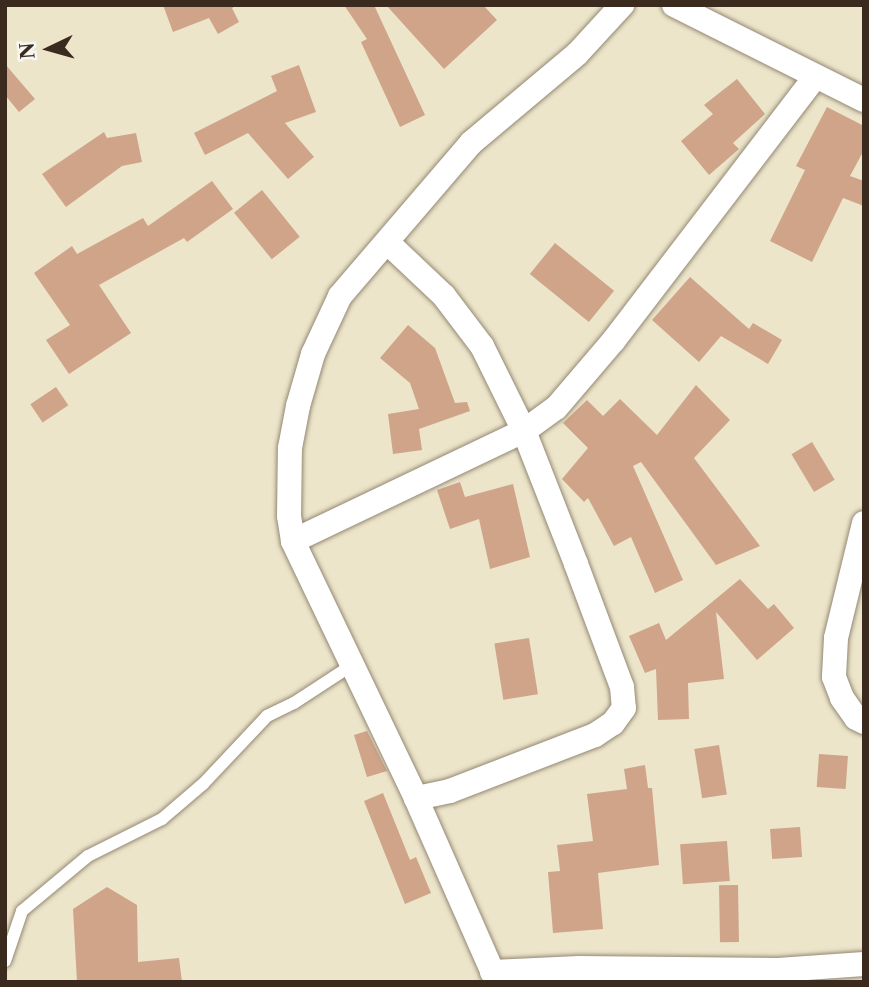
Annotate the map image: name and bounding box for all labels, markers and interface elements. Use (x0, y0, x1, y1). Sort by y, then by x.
north arrow (14, 14, 84, 84)
text: N (15, 42, 40, 60)

